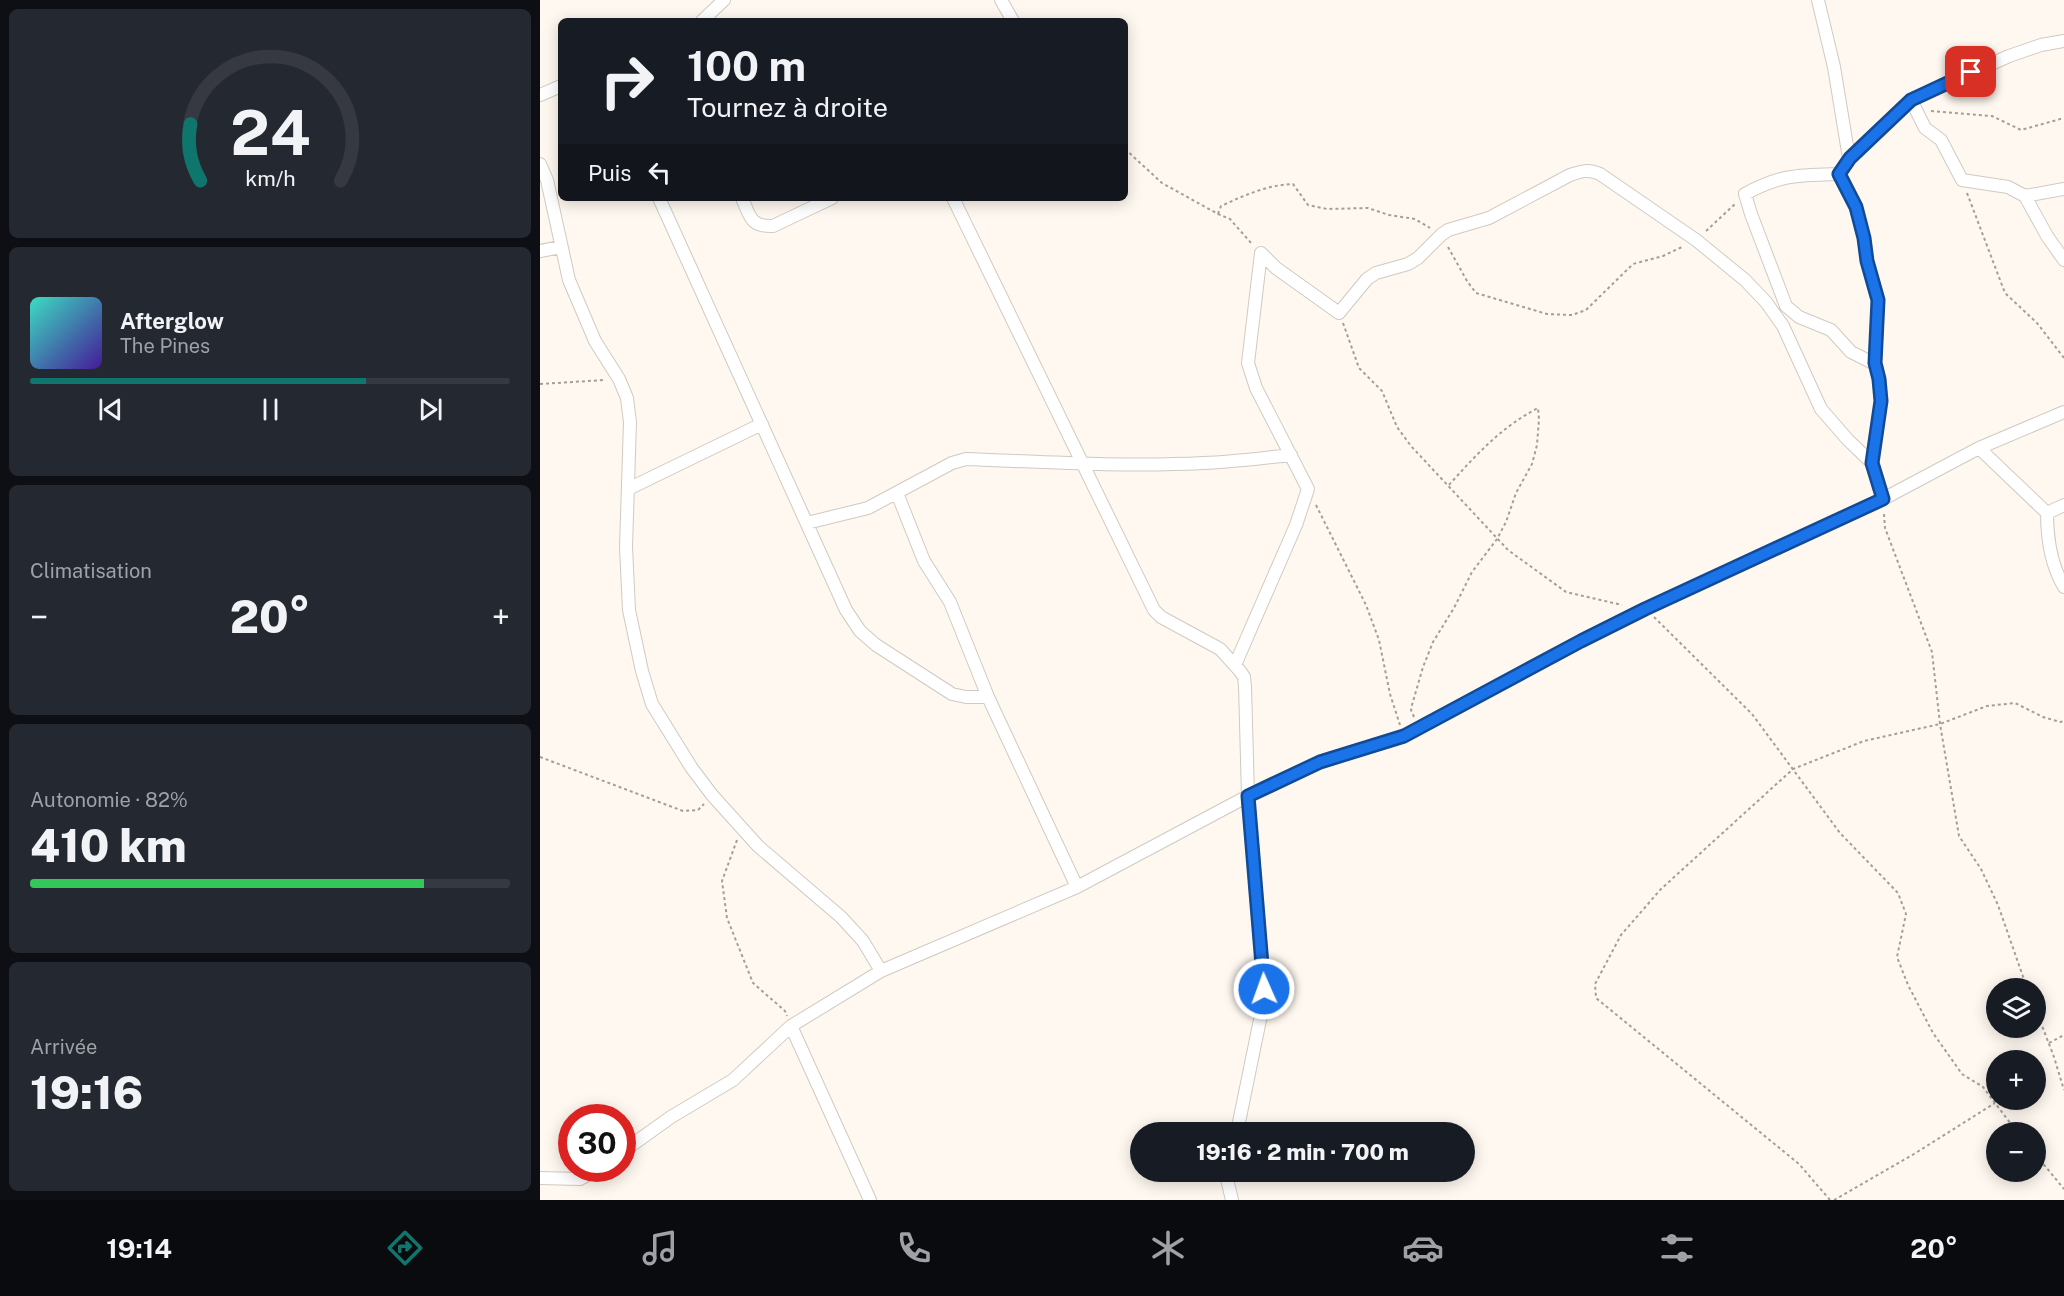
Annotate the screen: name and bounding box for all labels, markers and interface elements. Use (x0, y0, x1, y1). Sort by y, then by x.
text: 100 m (687, 41, 806, 90)
icon: right (588, 42, 666, 120)
pin (1945, 46, 1996, 97)
icon: arrive (1954, 55, 1987, 88)
text: Tournez à droite (687, 91, 888, 123)
text: 24 (230, 96, 310, 169)
icon: left (643, 156, 676, 189)
text: Puis (588, 160, 631, 186)
text: km/h (245, 166, 295, 191)
text: Afterglow (120, 308, 224, 334)
text: The Pines (120, 334, 210, 358)
icon: previous (94, 393, 127, 426)
icon: pause (254, 393, 287, 426)
icon: next (414, 393, 447, 426)
text: Climatisation (30, 559, 152, 583)
text: 20° (230, 590, 310, 643)
text: − (30, 598, 48, 636)
text: + (492, 598, 510, 636)
text: Autonomie · 82% (30, 788, 188, 812)
text: 410 km (30, 819, 187, 872)
position arrow (1232, 957, 1296, 1021)
map controls (1986, 978, 2046, 1182)
button: layers (1986, 978, 2046, 1038)
text: Arrivée (30, 1035, 97, 1059)
button: + (1986, 1050, 2046, 1110)
text: 19:16 (30, 1066, 143, 1119)
speed limit sign: 30 (558, 1104, 636, 1182)
button: − (1986, 1122, 2046, 1182)
text: 19:16 · 2 min · 700 m (1196, 1139, 1409, 1165)
icon: directions (384, 1227, 426, 1269)
icon: music (639, 1227, 681, 1269)
icon: phone (893, 1227, 935, 1269)
icon: climate (1147, 1227, 1189, 1269)
icon: car (1402, 1227, 1444, 1269)
icon: filters (1656, 1227, 1698, 1269)
text: 19:14 (106, 1232, 172, 1264)
text: 20° (1910, 1232, 1958, 1264)

